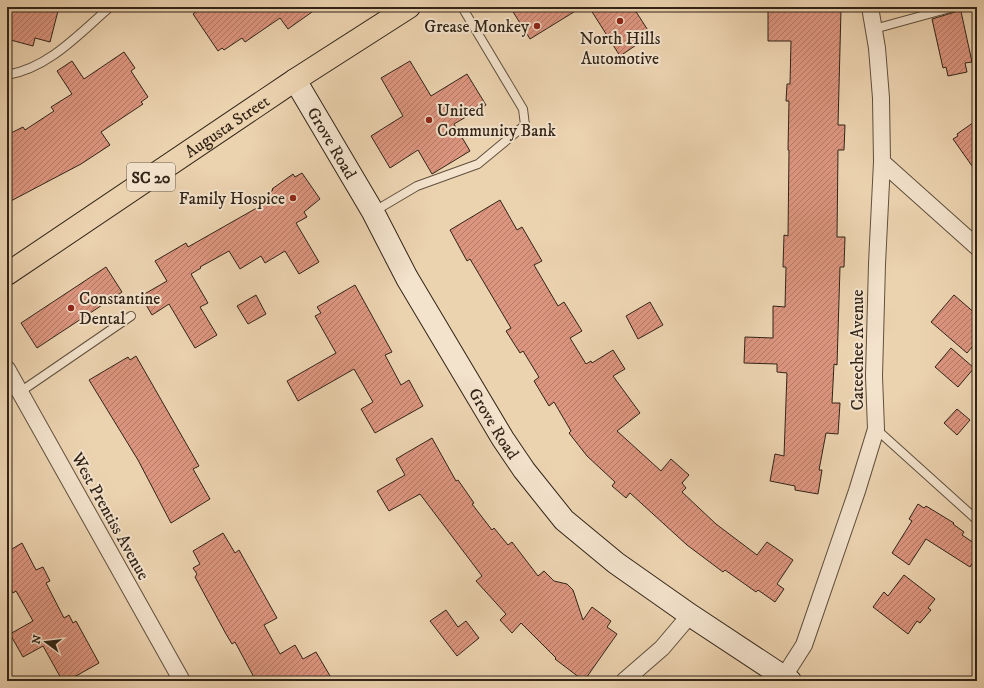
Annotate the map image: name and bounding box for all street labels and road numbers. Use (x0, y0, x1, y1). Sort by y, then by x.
street label: Augusta Street (181, 90, 275, 163)
street label: Grove Road (301, 103, 361, 184)
road number: SC 20 (127, 163, 175, 191)
street label: Cateechee Avenue (847, 290, 869, 410)
street label: Grove Road (463, 384, 524, 464)
street label: West Prentiss Avenue (65, 448, 154, 584)

